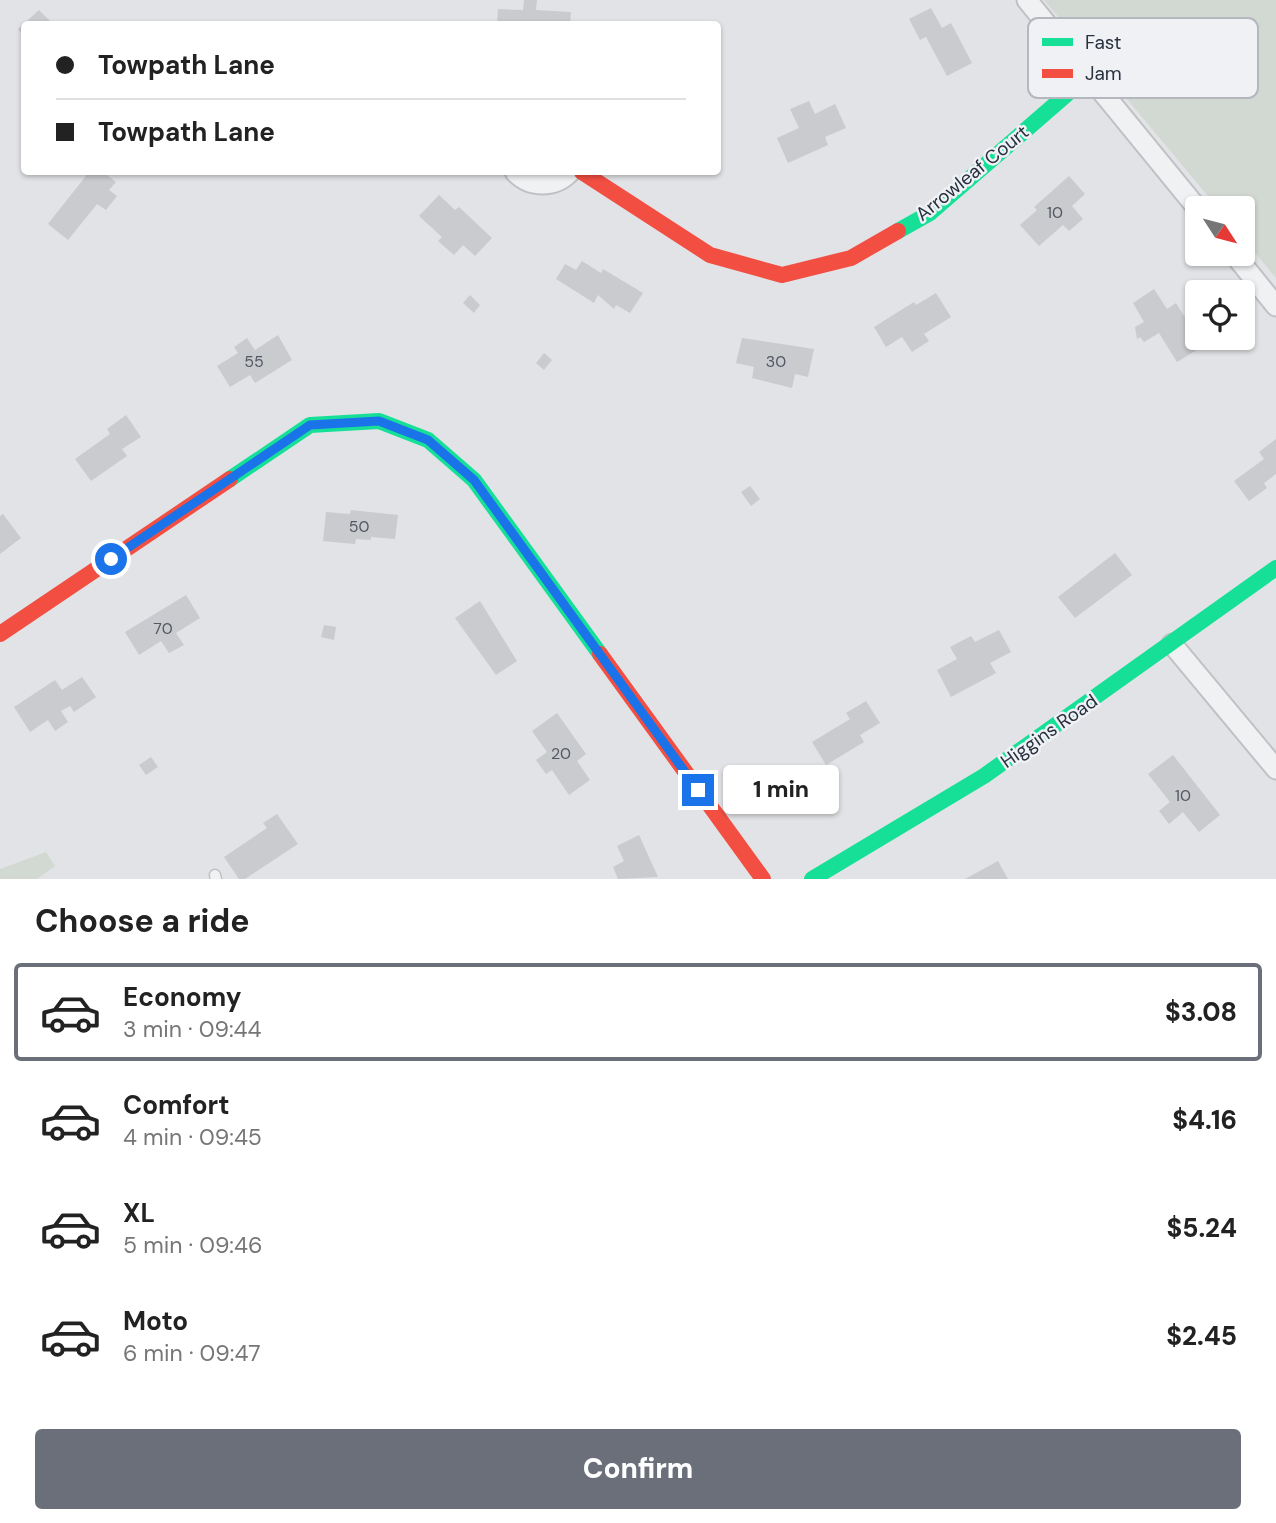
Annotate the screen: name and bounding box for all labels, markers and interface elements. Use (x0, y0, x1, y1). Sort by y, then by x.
legend (1028, 18, 1258, 98)
text: Fast (1085, 30, 1121, 55)
text: Towpath Lane (98, 48, 275, 82)
text: Jam (1085, 61, 1122, 86)
text: Towpath Lane (98, 115, 275, 149)
street label: Arrowleaf Court (910, 120, 1034, 226)
north arrow (1185, 196, 1255, 266)
map controls (1185, 196, 1255, 350)
house number: 10 (1047, 202, 1063, 223)
button: locate (1185, 280, 1255, 350)
house number: 55 (244, 351, 264, 372)
house number: 30 (766, 351, 786, 372)
house number: 50 (349, 516, 369, 537)
route start (95, 543, 127, 575)
house number: 70 (153, 618, 173, 639)
street label: Higgins Road (996, 688, 1102, 774)
house number: 20 (551, 743, 571, 764)
callout: 1 min (722, 766, 838, 814)
route end (682, 774, 714, 806)
text: 1 min (753, 774, 809, 804)
house number: 10 (1175, 785, 1191, 806)
text: Choose a ride (35, 900, 250, 942)
text: Economy (123, 980, 241, 1014)
icon: car (39, 981, 102, 1044)
text: $3.08 (1165, 995, 1237, 1029)
text: 3 min · 09:44 (123, 1014, 261, 1044)
text: Comfort (123, 1088, 229, 1122)
icon: car (39, 1089, 102, 1152)
text: $4.16 (1172, 1103, 1237, 1137)
text: 4 min · 09:45 (123, 1122, 262, 1152)
text: XL (123, 1196, 155, 1230)
icon: car (39, 1197, 102, 1260)
text: $5.24 (1166, 1211, 1237, 1245)
text: 5 min · 09:46 (123, 1230, 262, 1260)
text: Moto (123, 1304, 188, 1338)
icon: car (39, 1305, 102, 1368)
text: $2.45 (1166, 1319, 1237, 1353)
text: 6 min · 09:47 (123, 1338, 261, 1368)
button: Confirm (35, 1429, 1241, 1509)

